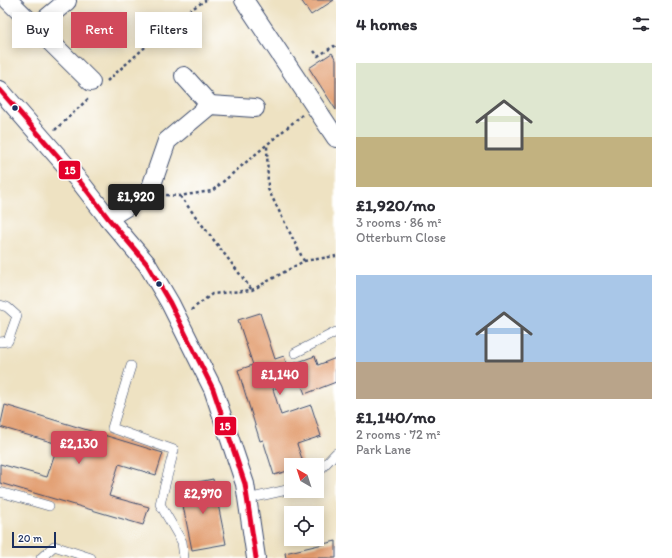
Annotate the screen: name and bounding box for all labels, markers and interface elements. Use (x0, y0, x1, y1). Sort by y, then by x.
chip: Buy (12, 12, 63, 48)
chip: Rent (71, 12, 127, 48)
chip: Filters (135, 12, 202, 48)
icon: filters (630, 13, 652, 35)
text: 4 homes (356, 14, 417, 34)
icon: home (468, 89, 540, 161)
unlabelled marker (10, 103, 20, 113)
line badge: 15 (58, 160, 81, 180)
text: 15 (65, 164, 76, 177)
pin: £1,920 (103, 184, 169, 218)
text: £1,920 (117, 189, 155, 204)
text: £1,920/mo (356, 195, 435, 215)
text: 3 rooms · 86 m² (356, 215, 442, 230)
text: Otterburn Close (356, 230, 446, 245)
unlabelled marker (154, 279, 164, 289)
icon: home (468, 301, 540, 373)
pin: £1,140 (247, 362, 313, 396)
text: £1,140 (261, 367, 299, 382)
text: £1,140/mo (356, 407, 436, 427)
line badge: 15 (214, 416, 237, 436)
text: 15 (220, 420, 231, 433)
text: 2 rooms · 72 m² (356, 427, 441, 442)
pin: £2,130 (46, 431, 112, 465)
text: £2,130 (60, 436, 98, 451)
text: Park Lane (356, 442, 411, 457)
north arrow (284, 458, 324, 498)
map controls (284, 458, 324, 546)
pin: £2,970 (170, 481, 236, 515)
text: £2,970 (184, 486, 222, 501)
button: locate (284, 506, 324, 546)
scale bar (12, 530, 56, 549)
text: 20 m (18, 532, 42, 545)

